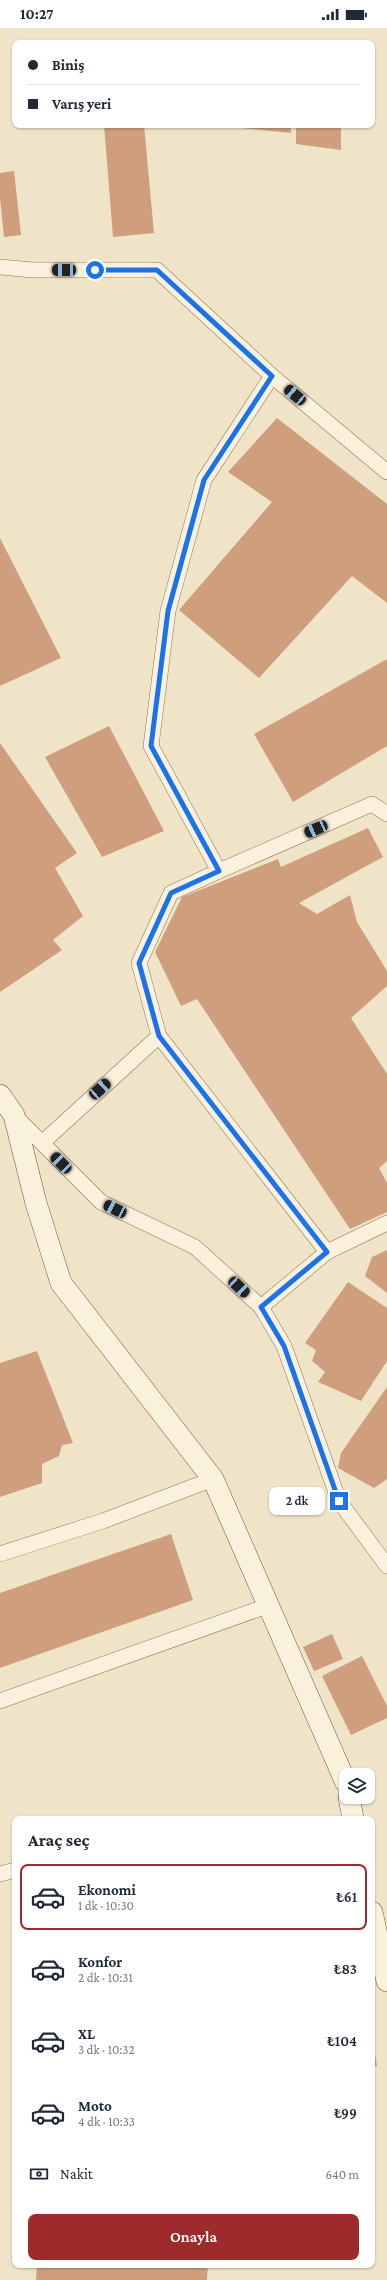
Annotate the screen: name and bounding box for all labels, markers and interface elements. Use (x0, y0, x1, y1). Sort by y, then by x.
text: 10:27 (20, 6, 53, 22)
text: Biniş (52, 57, 84, 73)
text: Varış yeri (52, 96, 111, 112)
route start (86, 261, 104, 279)
car (52, 264, 76, 276)
car (282, 383, 308, 407)
car (303, 819, 329, 839)
car (87, 1077, 113, 1101)
car (48, 1150, 74, 1176)
car (102, 1198, 128, 1220)
car (226, 1274, 252, 1300)
callout: 2 dk (269, 1487, 325, 1515)
route end (330, 1492, 348, 1510)
text: 2 dk (286, 1493, 308, 1508)
map controls (339, 1768, 375, 1804)
button: layers (339, 1768, 375, 1804)
text: Araç seç (28, 1830, 90, 1850)
icon: car (30, 1879, 66, 1915)
text: Ekonomi (78, 1882, 136, 1898)
text: ₺61 (336, 1889, 357, 1905)
text: 1 dk · 10:30 (78, 1898, 134, 1913)
icon: car (30, 1951, 66, 1987)
text: Konfor (78, 1954, 122, 1970)
text: ₺83 (334, 1961, 357, 1977)
text: 2 dk · 10:31 (78, 1970, 133, 1985)
icon: car (30, 2023, 66, 2059)
text: XL (78, 2026, 95, 2042)
text: ₺104 (327, 2033, 357, 2049)
text: 3 dk · 10:32 (78, 2042, 135, 2057)
icon: car (30, 2095, 66, 2131)
text: Moto (78, 2098, 112, 2114)
text: ₺99 (334, 2105, 357, 2121)
text: 4 dk · 10:33 (78, 2114, 135, 2129)
icon: cash (28, 2163, 50, 2185)
text: Nakit (60, 2166, 93, 2182)
text: 640 m (326, 2167, 359, 2182)
button: Onayla (28, 2214, 359, 2260)

